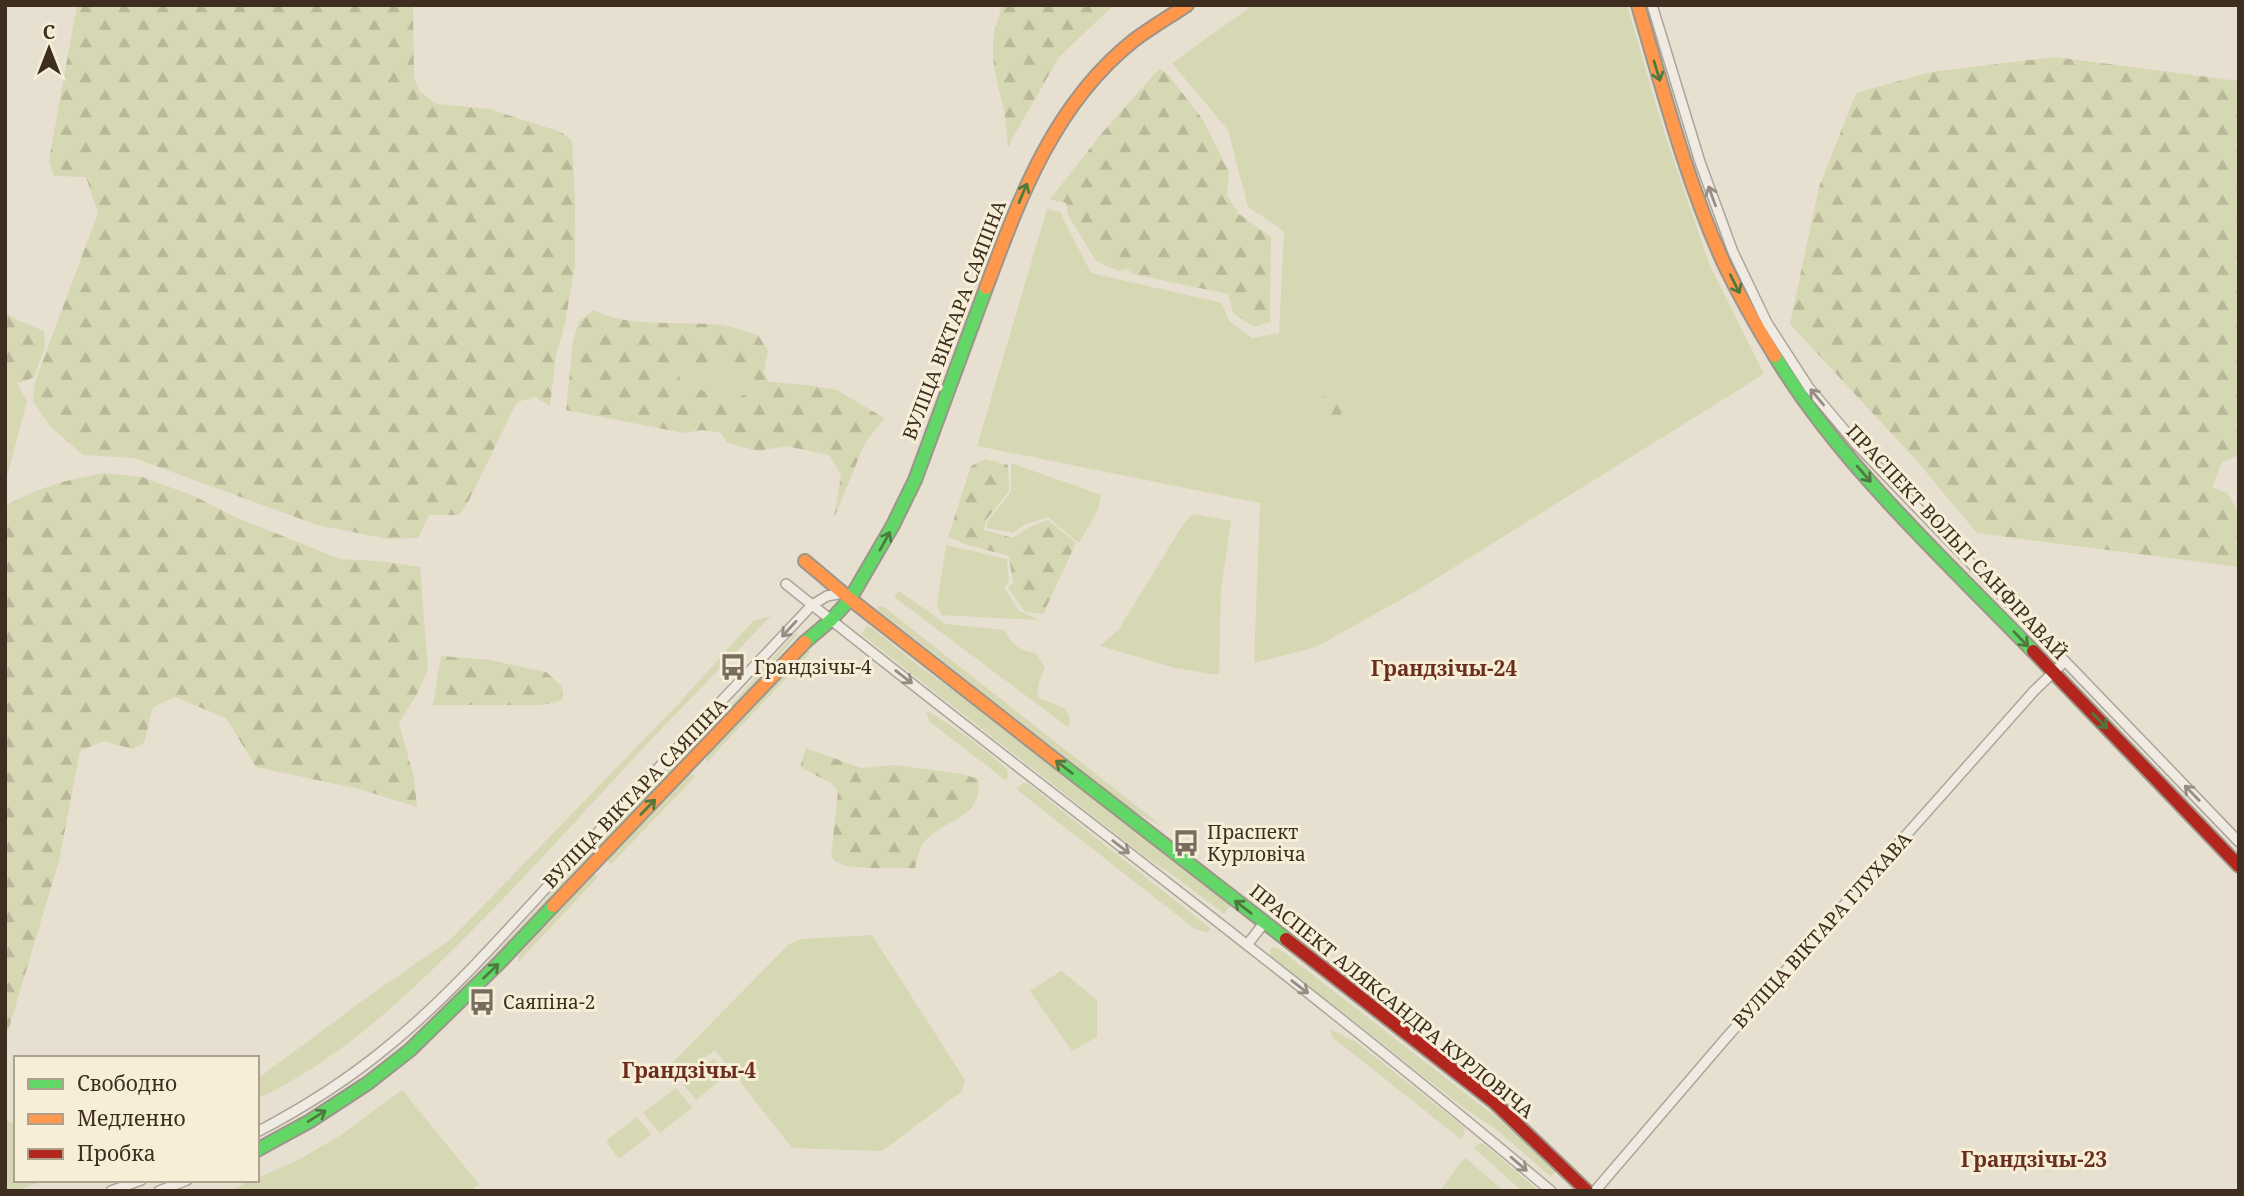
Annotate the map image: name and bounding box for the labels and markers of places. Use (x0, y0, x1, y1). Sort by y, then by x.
bus stop icon: Грандзічы-4 (718, 652, 748, 682)
place label: Грандзічы-4 (754, 654, 872, 680)
place label: Праспект Курловіча (1207, 819, 1306, 867)
bus stop icon: Праспект Курловіча (1171, 828, 1201, 858)
bus stop icon: Саяпіна-2 (467, 987, 497, 1017)
place label: Саяпіна-2 (503, 989, 595, 1015)

